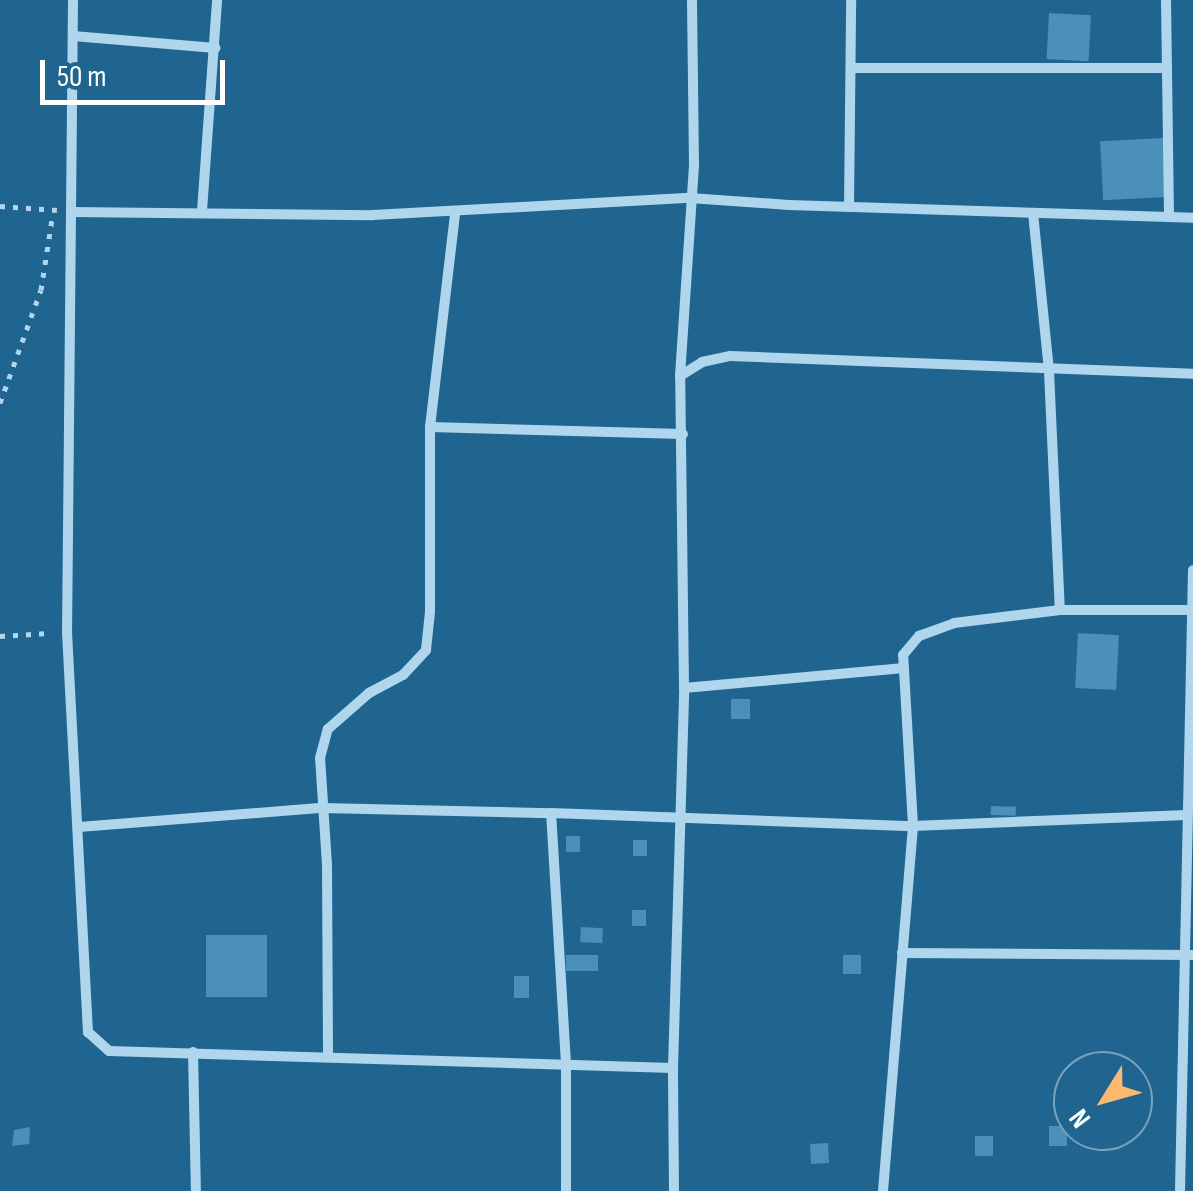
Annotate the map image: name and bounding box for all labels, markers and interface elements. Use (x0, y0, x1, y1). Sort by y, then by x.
scale bar (45, 40, 230, 102)
text: 50 m (57, 59, 106, 95)
north arrow (1053, 1051, 1153, 1151)
text: N (1063, 1102, 1098, 1134)

